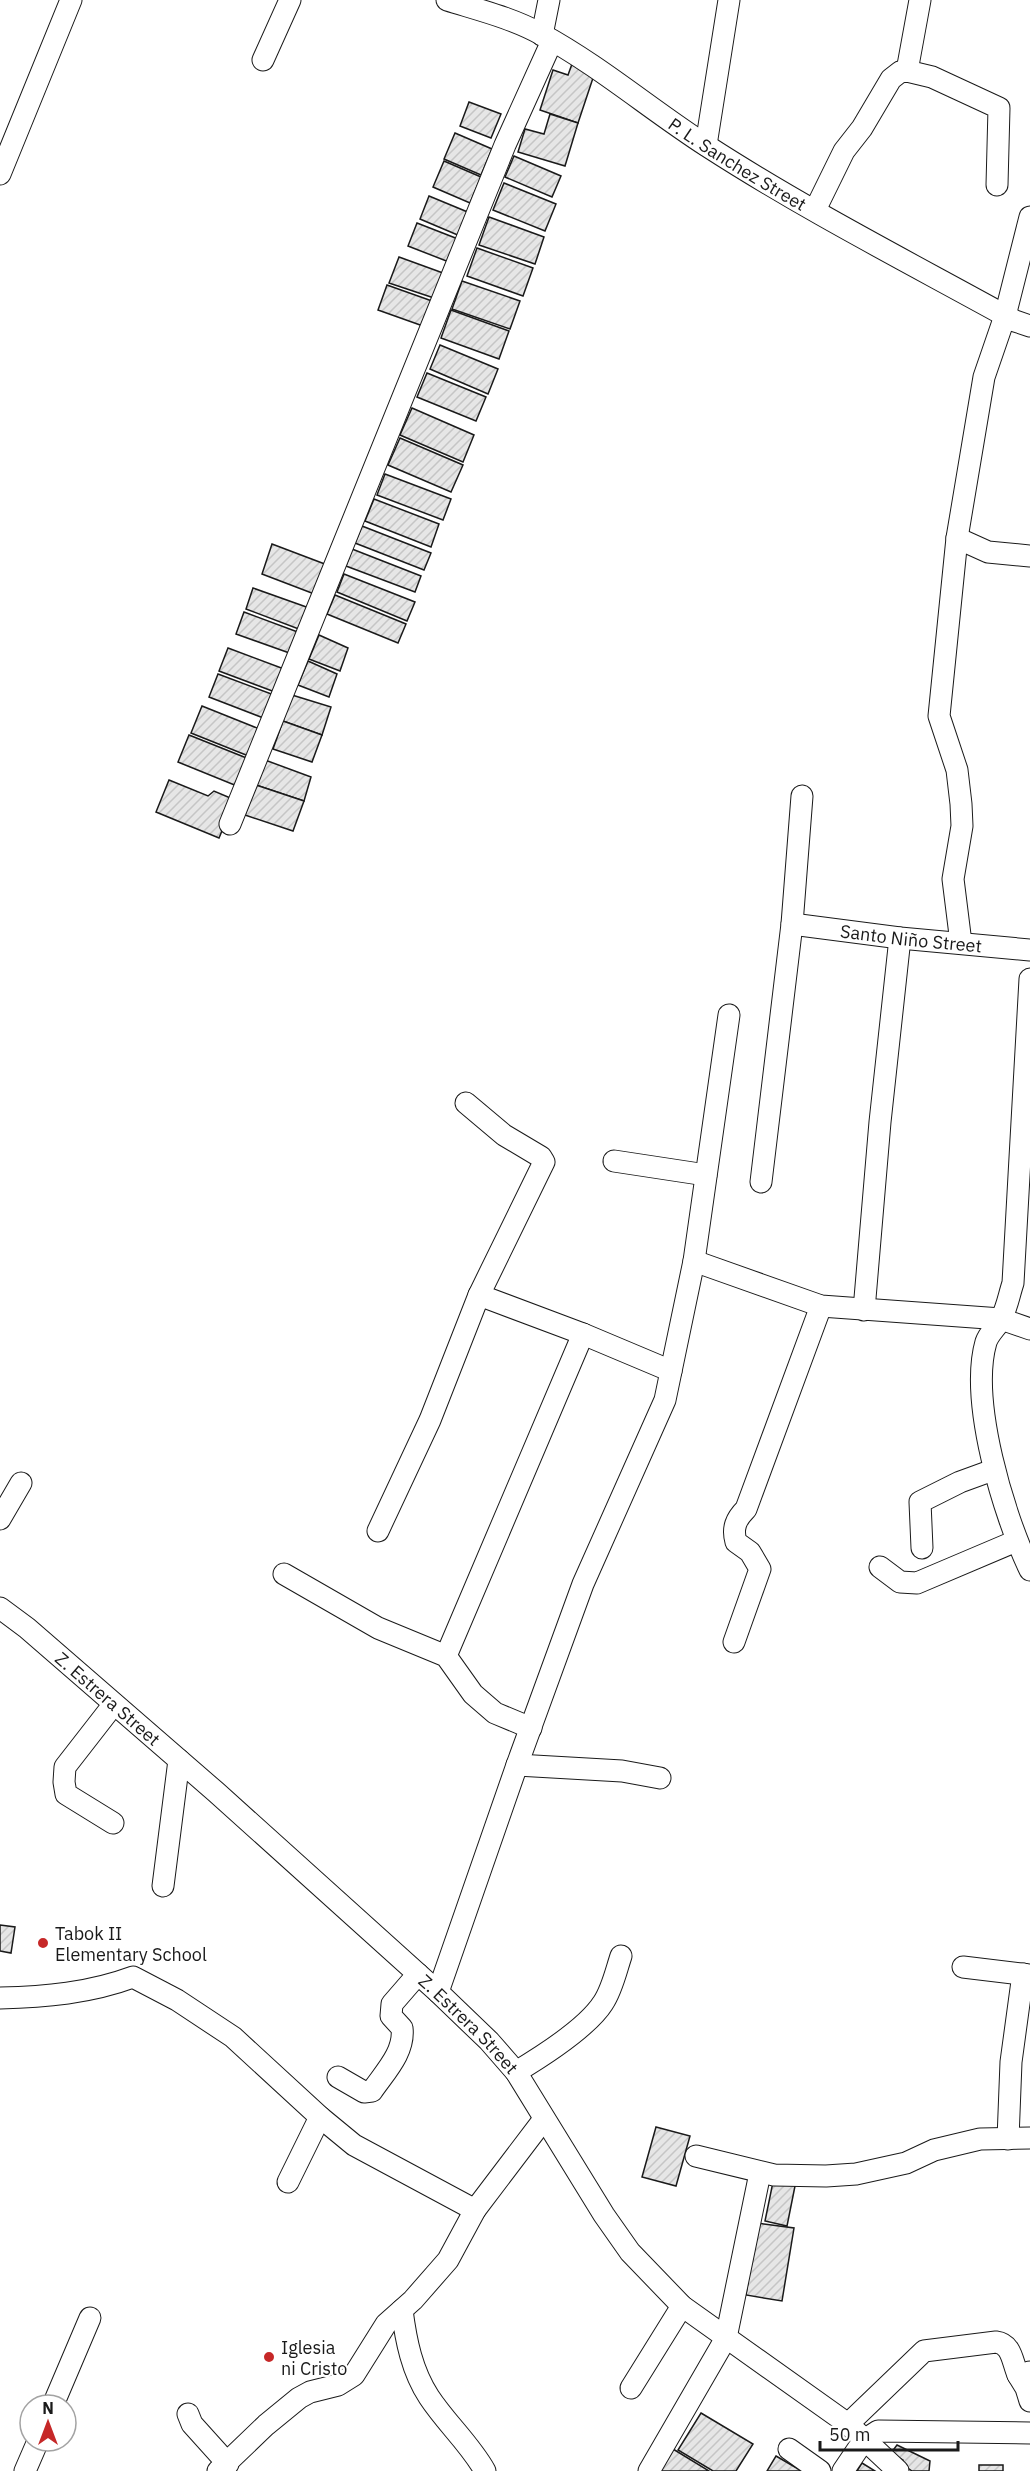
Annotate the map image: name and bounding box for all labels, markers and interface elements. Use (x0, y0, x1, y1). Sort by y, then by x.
street label: P. L. Sanchez Street (664, 112, 811, 215)
street label: Santo Niño Street (839, 919, 983, 957)
street label: Z. Estrera Street (51, 1646, 165, 1750)
place label: Tabok II Elementary School (55, 1922, 207, 1966)
marker: Tabok II Elementary School (36, 1936, 50, 1950)
street label: Z. Estrera Street (414, 1969, 524, 2078)
place label: Iglesia ni Cristo (281, 2336, 347, 2380)
marker: Iglesia ni Cristo (262, 2350, 276, 2364)
north arrow (18, 2393, 78, 2453)
text: N (42, 2398, 54, 2418)
scale bar (820, 2414, 958, 2452)
text: 50 m (829, 2423, 871, 2446)

